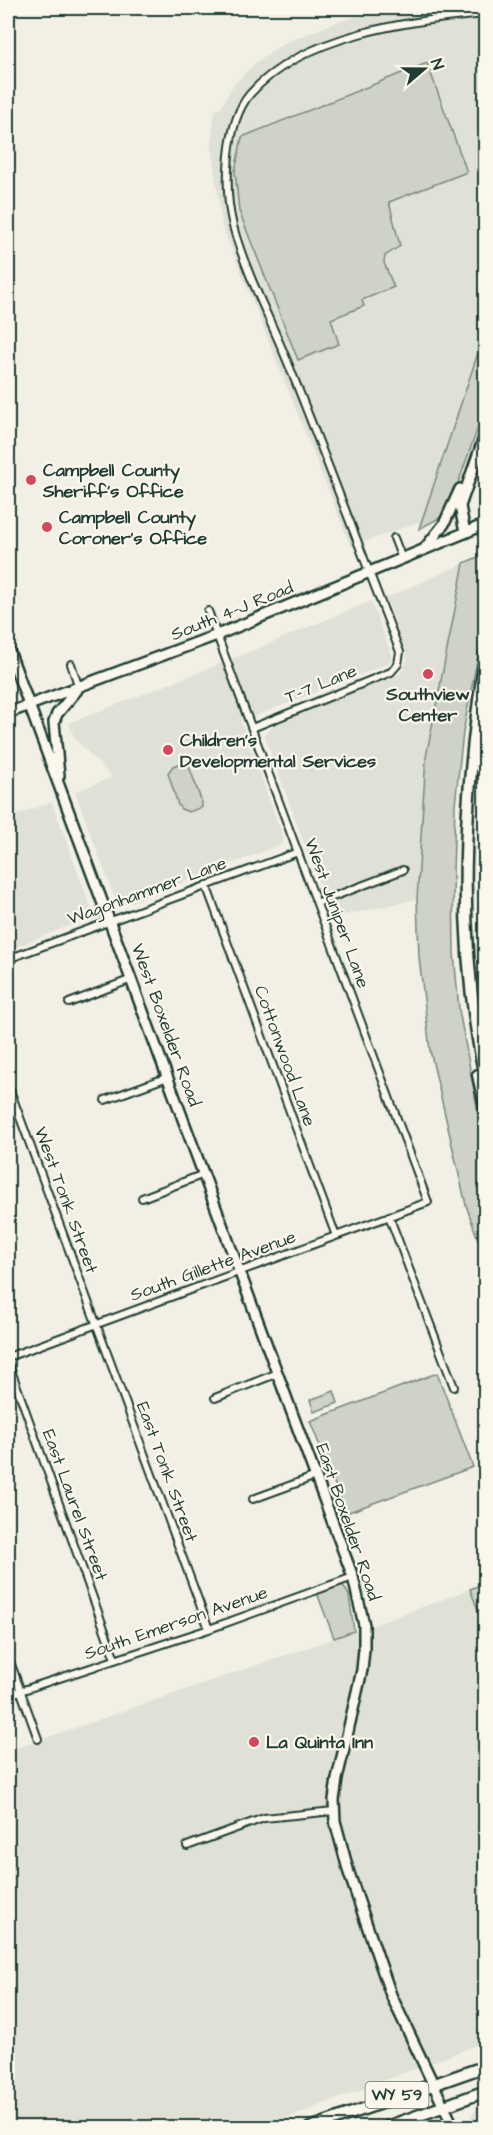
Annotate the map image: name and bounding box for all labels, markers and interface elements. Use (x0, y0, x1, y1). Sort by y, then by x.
north arrow (394, 39, 454, 99)
text: N (425, 56, 449, 73)
place label: Campbell County Sheriff's Office (42, 458, 184, 504)
marker: Campbell County Sheriff's Office (24, 473, 38, 487)
place label: Campbell County Coroner's Office (59, 505, 207, 551)
marker: Campbell County Coroner's Office (40, 520, 54, 534)
street label: South 4-J Road (167, 575, 297, 647)
street label: T-7 Lane (281, 658, 361, 710)
marker: Southview Center (421, 667, 435, 681)
place label: Southview Center (385, 682, 470, 728)
place label: Children's Developmental Services (180, 728, 376, 774)
marker: Children's Developmental Services (161, 743, 175, 757)
street label: West Juniper Lane (298, 835, 376, 992)
street label: Wagonhammer Lane (64, 850, 231, 932)
street label: West Boxelder Road (125, 940, 207, 1110)
street label: Cottonwood Lane (248, 982, 322, 1130)
street label: West Tonk Street (28, 1123, 104, 1277)
street label: South Gillette Avenue (127, 1224, 300, 1308)
street label: East Tonk Street (130, 1398, 204, 1546)
street label: East Laurel Street (36, 1426, 114, 1585)
street label: East Boxelder Road (309, 1440, 387, 1604)
street label: South Emerson Avenue (81, 1580, 271, 1666)
place label: La Quinta Inn (266, 1730, 373, 1755)
marker: La Quinta Inn (247, 1735, 261, 1749)
road number: WY 59 (366, 2082, 428, 2108)

